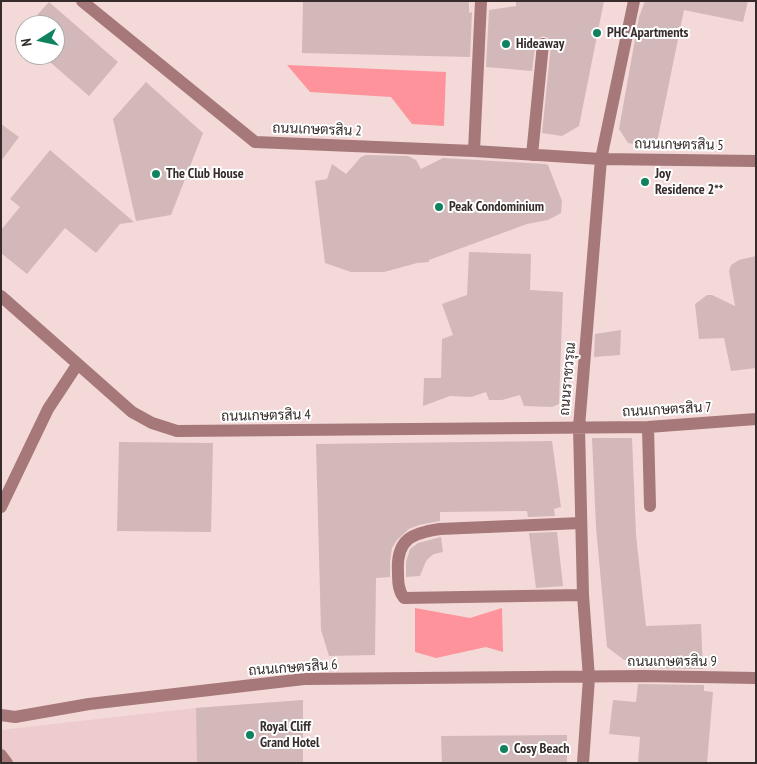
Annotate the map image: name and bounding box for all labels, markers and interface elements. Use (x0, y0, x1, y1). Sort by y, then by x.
north arrow (15, 15, 65, 65)
place label: PHC Apartments (607, 25, 689, 41)
marker: PHC Apartments (591, 27, 603, 39)
place label: Hideaway (516, 36, 564, 52)
text: N (17, 37, 36, 48)
marker: Hideaway (500, 38, 512, 50)
street label: ถนนเกษตรสิน 2 (272, 120, 362, 140)
street label: ถนนเกษตรสิน 5 (634, 136, 724, 154)
place label: The Club House (166, 166, 244, 182)
place label: Joy Residence 2** (655, 166, 723, 198)
marker: The Club House (150, 168, 162, 180)
marker: Joy Residence 2** (639, 176, 651, 188)
place label: Peak Condominium (449, 199, 544, 215)
marker: Peak Condominium (433, 201, 445, 213)
street label: ถนนราชวรุณ (556, 342, 580, 416)
street label: ถนนเกษตรสิน 7 (622, 399, 712, 421)
street label: ถนนเกษตรสิน 4 (221, 407, 311, 425)
street label: ถนนเกษตรสิน 9 (627, 654, 717, 670)
street label: ถนนเกษตรสิน 6 (248, 657, 338, 679)
place label: Royal Cliff Grand Hotel (260, 719, 319, 752)
marker: Royal Cliff Grand Hotel (244, 729, 256, 741)
place label: Cosy Beach (514, 741, 569, 757)
marker: Cosy Beach (498, 743, 510, 755)

